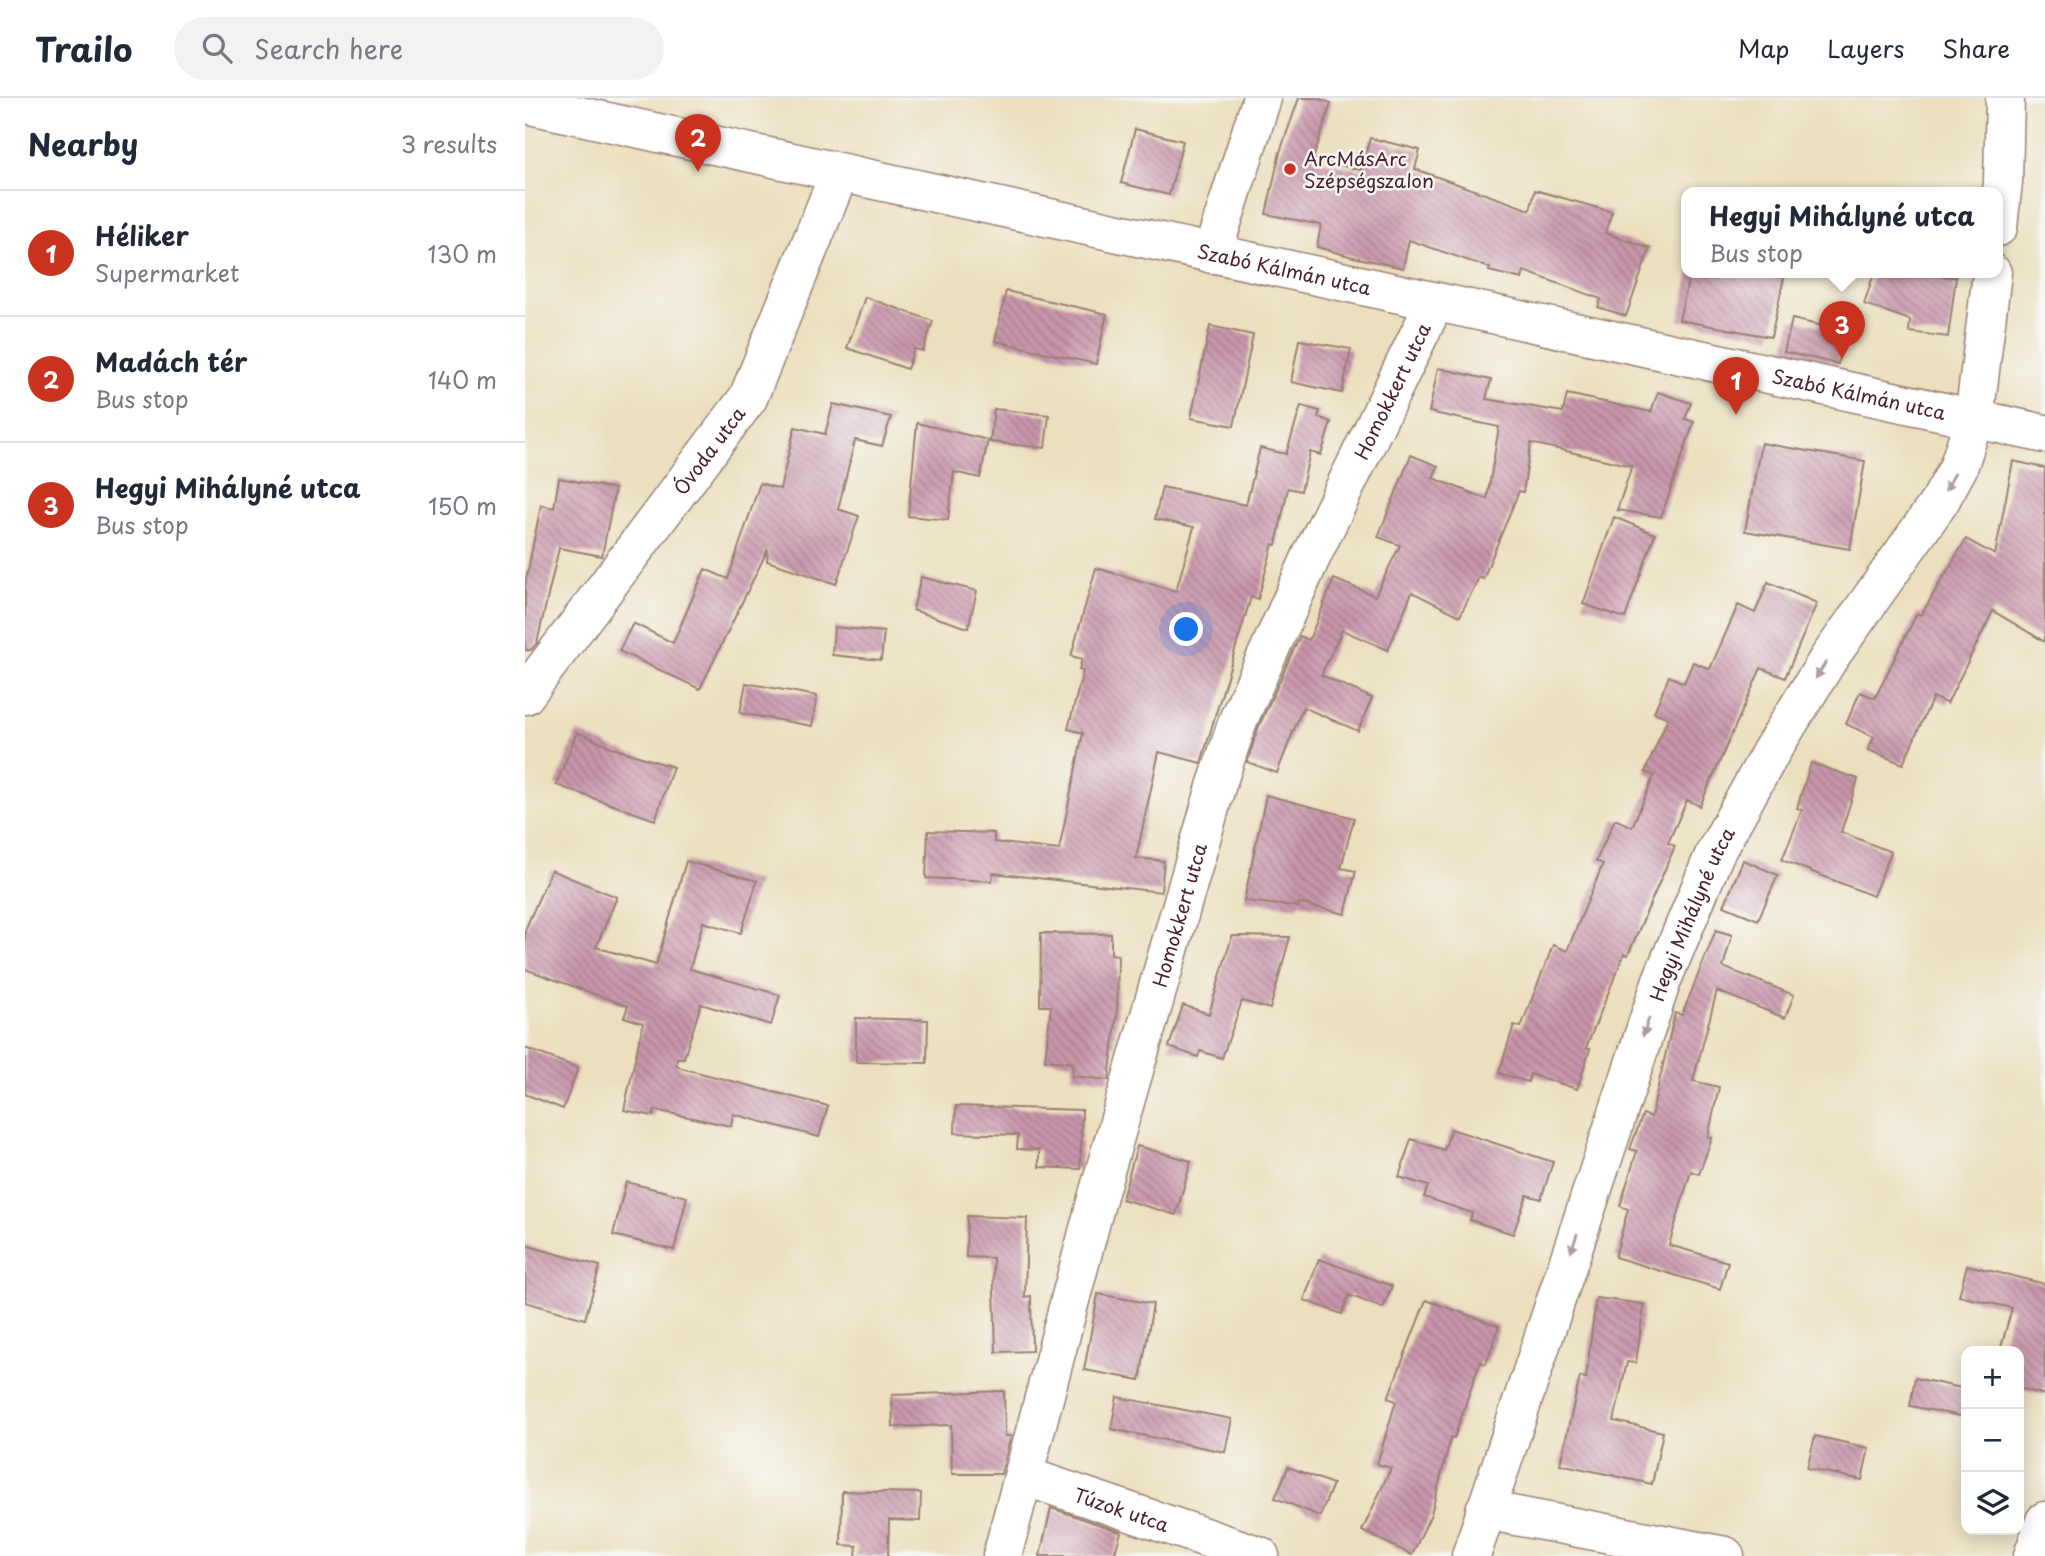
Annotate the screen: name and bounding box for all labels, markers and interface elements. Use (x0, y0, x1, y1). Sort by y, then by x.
search box (174, 17, 664, 80)
text: Trailo (35, 23, 132, 73)
icon: search (198, 29, 236, 67)
text: Search here (254, 29, 403, 68)
text: Map (1738, 30, 1789, 66)
text: Layers (1827, 30, 1904, 66)
text: Share (1942, 30, 2010, 66)
pin: 2 (675, 114, 721, 172)
text: Nearby (28, 121, 138, 166)
text: 3 results (401, 126, 497, 161)
place label: ArcMásArc Szépségszalon (1304, 144, 1434, 194)
marker: ArcMásArc Szépségszalon (1282, 161, 1298, 177)
popup (1681, 187, 2003, 278)
text: Hegyi Mihályné utca (1709, 196, 1975, 235)
text: Héliker (95, 216, 189, 255)
text: Bus stop (1709, 235, 1803, 270)
text: 1 (46, 236, 57, 271)
text: 130 m (427, 236, 497, 271)
street label: Szabó Kálmán utca (1195, 236, 1374, 301)
text: Supermarket (95, 255, 239, 290)
pin: 3 (1819, 301, 1865, 359)
street label: Homokkert utca (1347, 318, 1437, 464)
text: Madách tér (95, 342, 247, 381)
pin: 1 (1713, 357, 1759, 415)
street label: Szabó Kálmán utca (1769, 361, 1949, 426)
text: 2 (43, 362, 59, 397)
text: 140 m (428, 362, 497, 397)
text: Bus stop (95, 381, 189, 416)
street label: Óvoda utca (666, 400, 751, 500)
text: Hegyi Mihályné utca (95, 468, 361, 507)
one-way arrow (1944, 473, 1956, 492)
text: 3 (43, 488, 59, 523)
text: 150 m (428, 488, 497, 523)
text: Bus stop (95, 507, 189, 542)
your location (1169, 612, 1203, 646)
one-way arrow (1815, 660, 1828, 679)
street label: Hegyi Mihályné utca (1642, 822, 1741, 1005)
street label: Homokkert utca (1145, 839, 1213, 990)
one-way arrow (1640, 1017, 1651, 1038)
one-way arrow (1568, 1232, 1579, 1253)
map controls (1961, 1346, 2024, 1535)
button: + (1961, 1346, 2024, 1409)
button: − (1961, 1409, 2024, 1472)
button: layers (1961, 1472, 2024, 1535)
street label: Túzok utca (1070, 1480, 1173, 1538)

